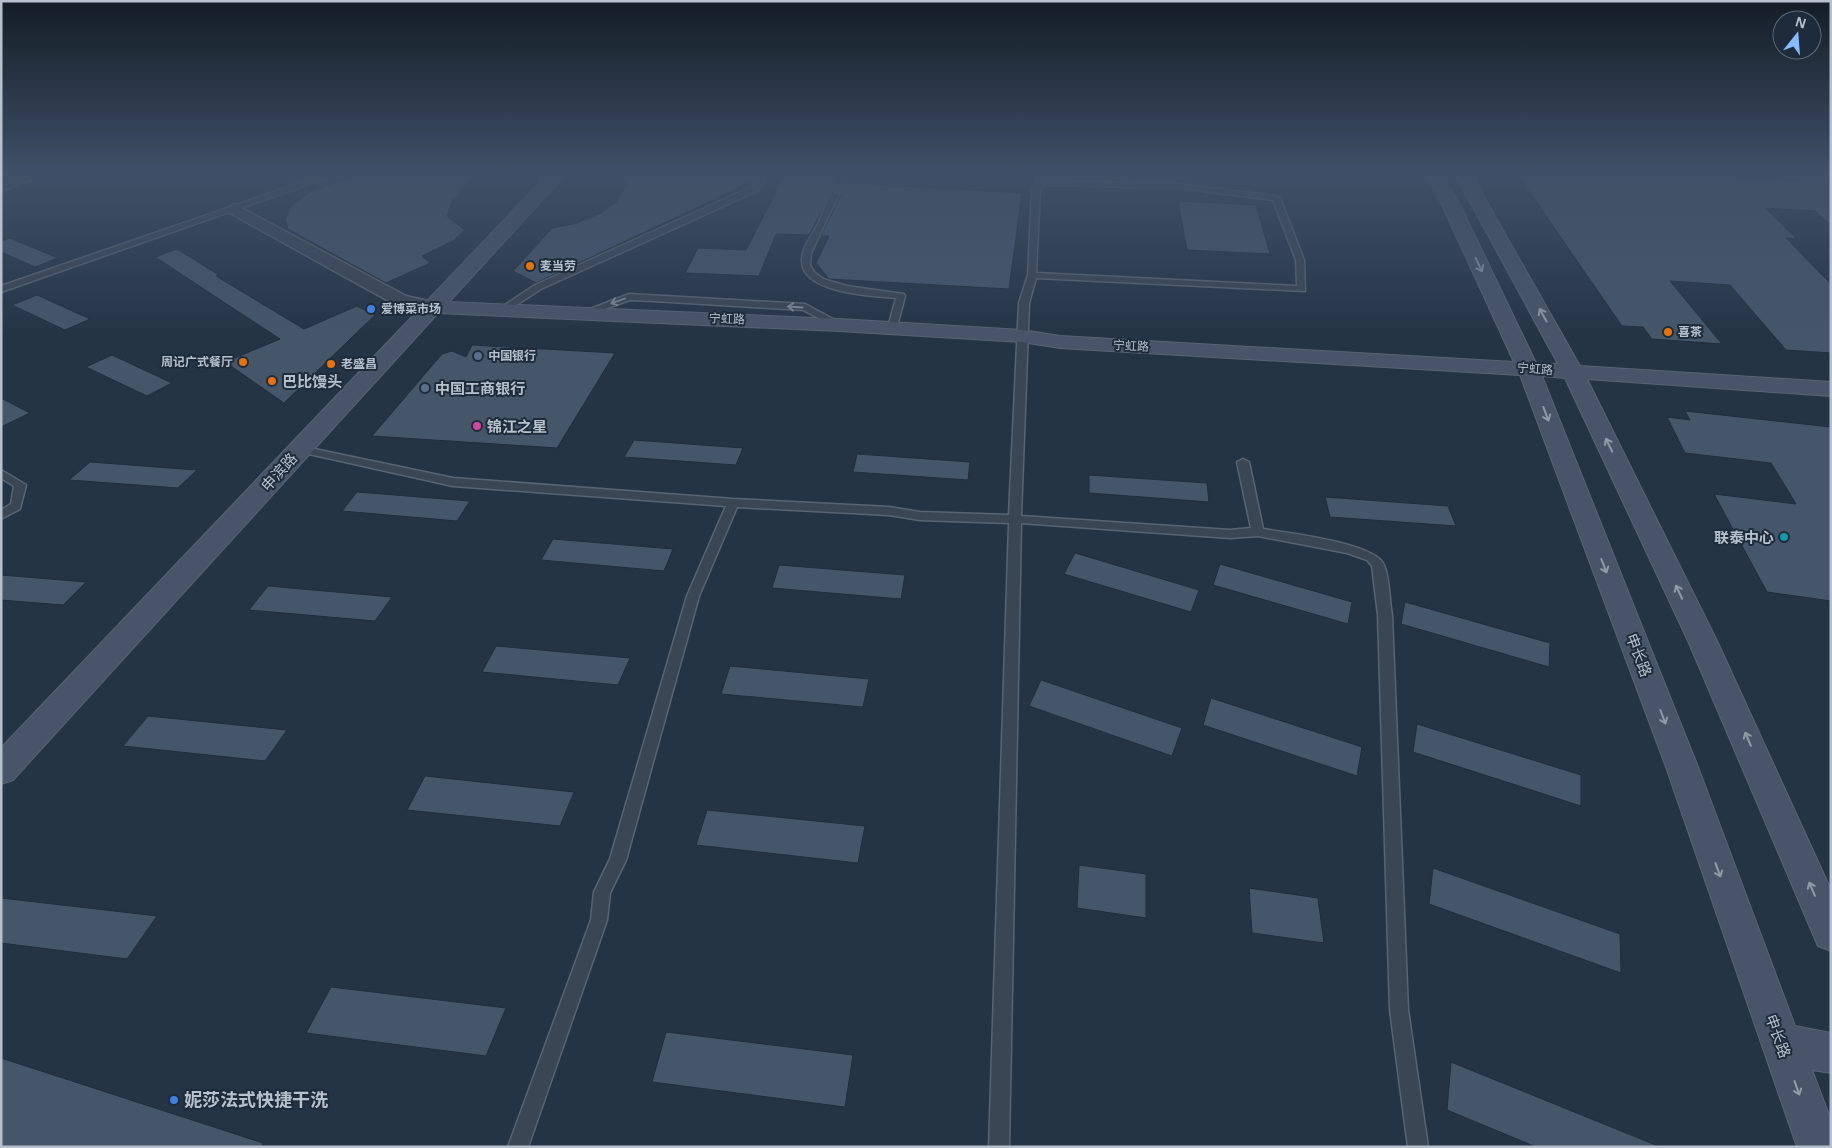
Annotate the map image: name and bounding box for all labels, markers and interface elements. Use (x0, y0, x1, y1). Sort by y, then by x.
north arrow (1772, 10, 1822, 60)
text: N (1794, 13, 1808, 32)
one-way arrow (1475, 257, 1485, 272)
place label: 麦当劳 (540, 259, 576, 273)
marker: 麦当劳 (524, 260, 536, 272)
one-way arrow (611, 297, 627, 306)
place label: 爱博菜市场 (381, 302, 441, 316)
one-way arrow (787, 302, 803, 311)
marker: 爱博菜市场 (365, 303, 377, 315)
one-way arrow (1537, 308, 1547, 323)
street label: 宁虹路 (709, 311, 745, 327)
place label: 喜茶 (1678, 325, 1702, 339)
marker: 喜茶 (1662, 326, 1674, 338)
street label: 宁虹路 (1113, 338, 1149, 354)
place label: 中国银行 (488, 349, 536, 363)
marker: 中国银行 (472, 350, 484, 362)
place label: 周记广式餐厅 (161, 355, 233, 369)
marker: 周记广式餐厅 (237, 356, 249, 368)
place label: 老盛昌 (341, 357, 377, 371)
marker: 老盛昌 (325, 358, 337, 370)
street label: 宁虹路 (1517, 361, 1553, 377)
place label: 巴比馒头 (282, 373, 342, 390)
marker: 巴比馒头 (266, 375, 278, 387)
place label: 中国工商银行 (435, 380, 525, 397)
marker: 中国工商银行 (419, 382, 431, 394)
one-way arrow (1541, 406, 1551, 421)
place label: 锦江之星 (487, 418, 547, 435)
marker: 锦江之星 (471, 420, 483, 432)
one-way arrow (1604, 438, 1613, 453)
street label: 申滨路 (258, 450, 300, 494)
place label: 联泰中心 (1714, 529, 1774, 546)
marker: 联泰中心 (1778, 531, 1790, 543)
one-way arrow (1600, 558, 1609, 573)
one-way arrow (1674, 585, 1683, 600)
street label: 申长路 (1623, 631, 1655, 679)
one-way arrow (1659, 710, 1668, 725)
one-way arrow (1742, 732, 1752, 747)
one-way arrow (1714, 862, 1724, 878)
one-way arrow (1806, 882, 1816, 897)
street label: 申长路 (1762, 1012, 1794, 1060)
one-way arrow (1793, 1080, 1802, 1096)
place label: 妮莎法式快捷干洗 (184, 1090, 328, 1110)
marker: 妮莎法式快捷干洗 (168, 1094, 180, 1106)

